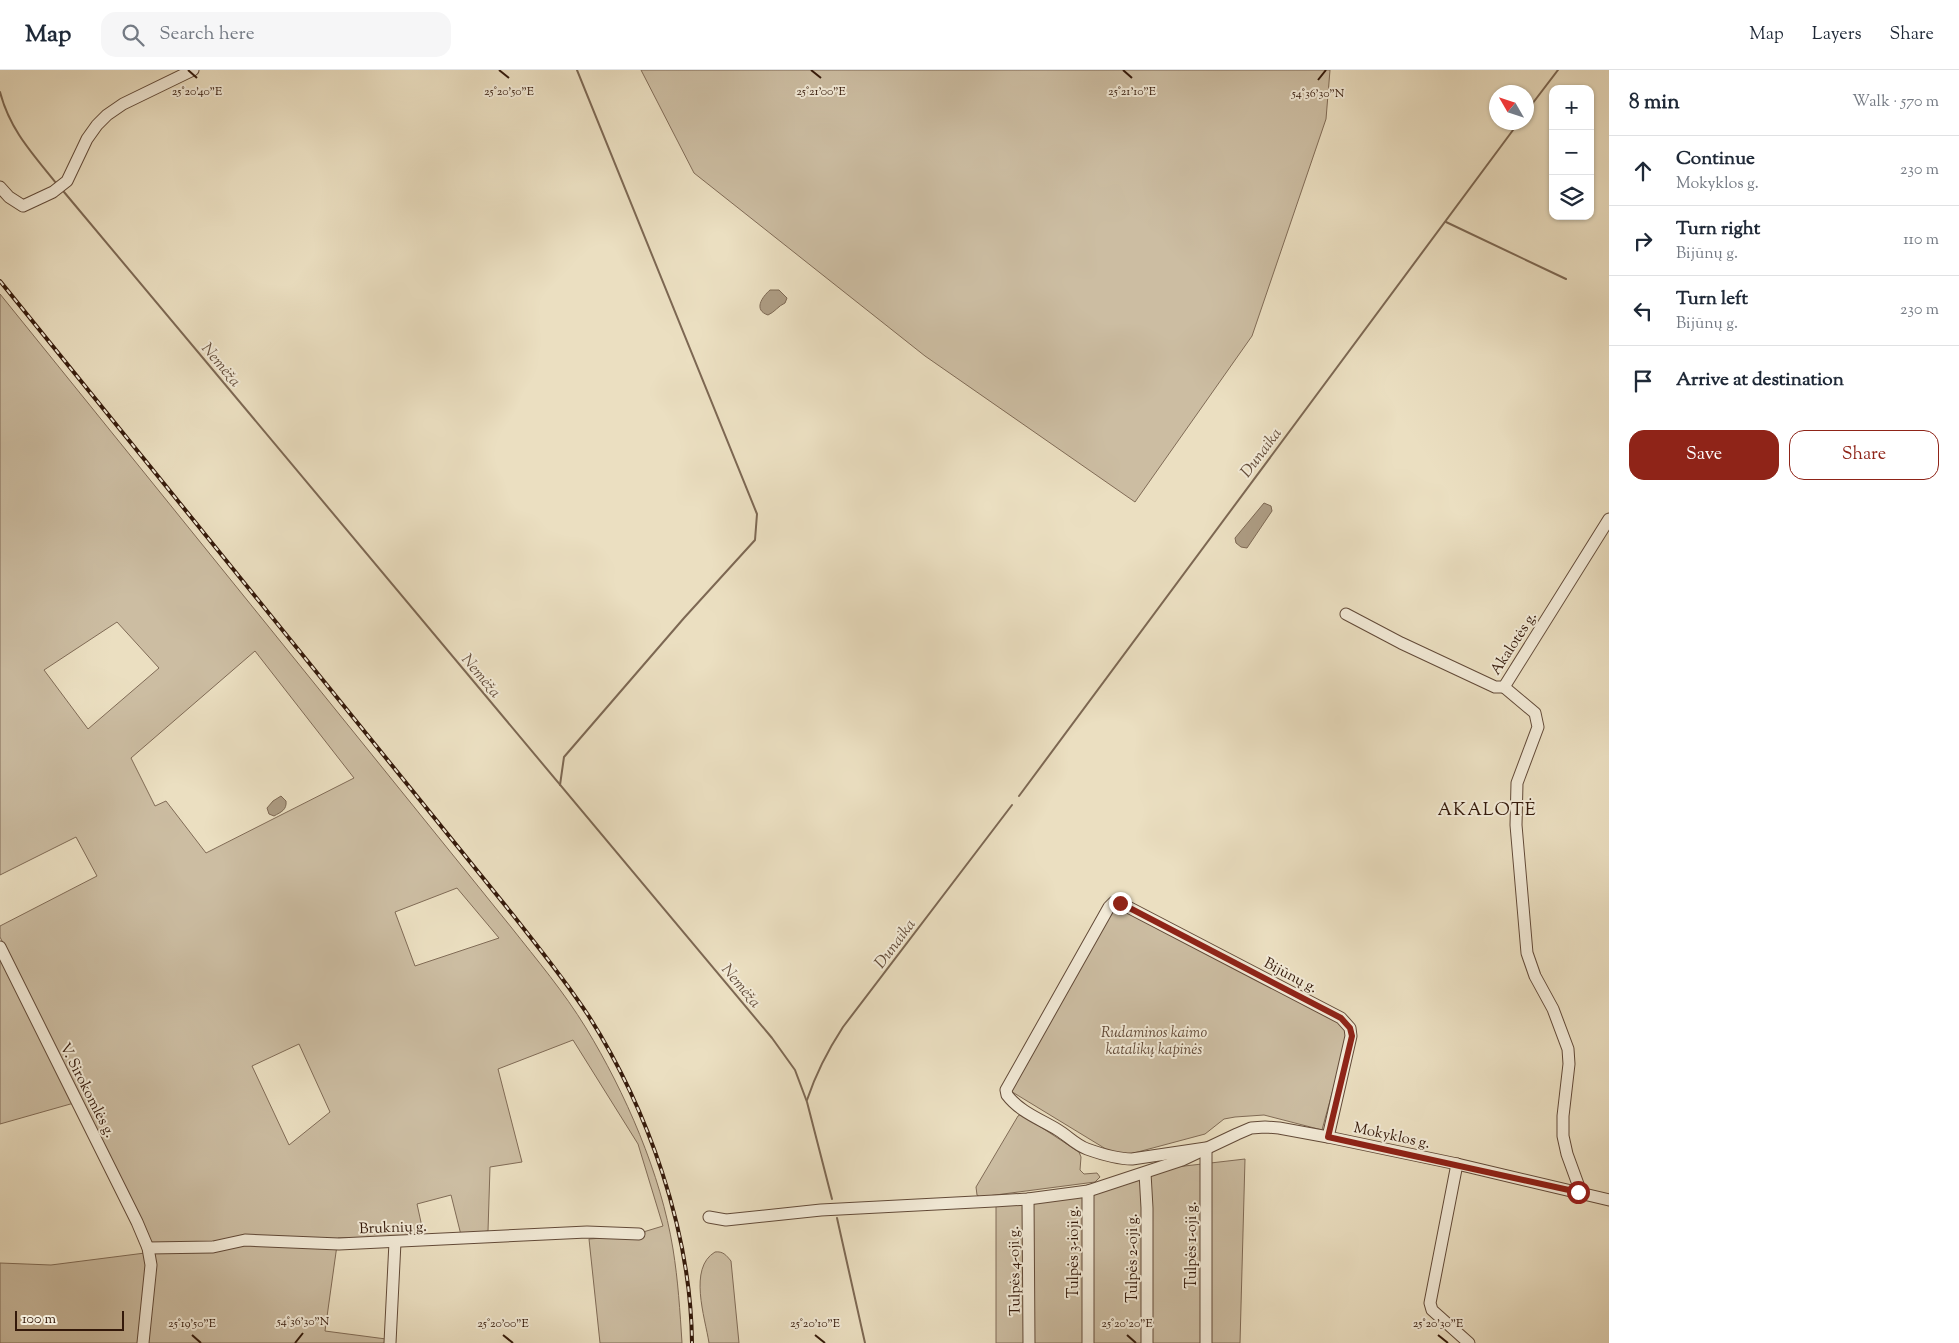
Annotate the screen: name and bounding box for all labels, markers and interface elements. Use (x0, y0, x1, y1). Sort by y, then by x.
search box (101, 12, 451, 57)
text: Map (25, 18, 71, 52)
icon: search (119, 21, 147, 49)
text: Search here (159, 21, 255, 48)
text: Map (1749, 22, 1784, 48)
text: Layers (1812, 22, 1862, 48)
text: Share (1890, 22, 1934, 48)
text: 25°20'40"E (172, 83, 223, 101)
text: 25°20'50"E (484, 83, 535, 101)
text: 25°21'00"E (796, 83, 847, 101)
text: 25°21'10"E (1108, 83, 1157, 101)
text: 54°36'30"N (1291, 85, 1345, 103)
north arrow (1489, 85, 1534, 130)
map controls (1549, 85, 1594, 220)
button: + (1549, 85, 1594, 130)
text: 8 min (1629, 88, 1680, 118)
text: Walk · 570 m (1852, 91, 1939, 114)
button: − (1549, 130, 1594, 175)
text: Continue (1676, 146, 1755, 173)
icon: ahead (1629, 157, 1657, 185)
text: 230 m (1900, 159, 1939, 182)
text: Mokyklos g. (1676, 173, 1759, 196)
button: layers (1549, 175, 1594, 220)
text: Turn right (1676, 216, 1760, 243)
icon: right (1629, 227, 1657, 255)
text: 110 m (1903, 229, 1939, 252)
text: Bijūnų g. (1676, 243, 1738, 266)
text: Turn left (1676, 286, 1748, 313)
icon: left (1629, 297, 1657, 325)
text: 230 m (1900, 299, 1939, 322)
text: Bijūnų g. (1676, 313, 1738, 336)
water label: Nemėža (195, 339, 245, 393)
icon: arrive (1629, 367, 1657, 395)
text: Arrive at destination (1676, 367, 1844, 394)
water label: Dunaika (1236, 424, 1288, 483)
button: Save (1629, 430, 1779, 480)
button: Share (1789, 430, 1939, 480)
street label: Akalotės g. (1486, 608, 1543, 680)
water label: Nemėža (455, 650, 505, 704)
district label: AKALOTĖ (1438, 798, 1537, 824)
route end (1109, 892, 1132, 915)
water label: Dunaika (870, 915, 922, 974)
street label: Bijūnų g. (1260, 953, 1321, 999)
water label: Nemėža (715, 960, 765, 1014)
park label: Rudaminos kaimo katalikų kapinės (1101, 1023, 1207, 1061)
street label: V. Sirokomlės g. (54, 1040, 120, 1142)
street label: Mokyklos g. (1352, 1118, 1432, 1155)
route start (1567, 1181, 1590, 1204)
street label: Tulpės 1-oji g. (1182, 1201, 1203, 1289)
street label: Tulpės 3-ioji g. (1064, 1206, 1085, 1298)
street label: Tulpės 2-oji g. (1123, 1213, 1144, 1303)
street label: Bruknių g. (359, 1217, 427, 1240)
street label: Tulpės 4-oji g. (1004, 1226, 1027, 1316)
scale bar (15, 1308, 124, 1331)
text: 100 m (22, 1310, 56, 1330)
text: 54°36'30"N (276, 1313, 330, 1331)
text: 25°19'50"E (168, 1315, 217, 1333)
text: 25°20'00"E (477, 1315, 530, 1333)
text: 25°20'10"E (790, 1315, 841, 1333)
text: 25°20'20"E (1101, 1315, 1153, 1333)
text: 25°20'30"E (1413, 1315, 1464, 1333)

